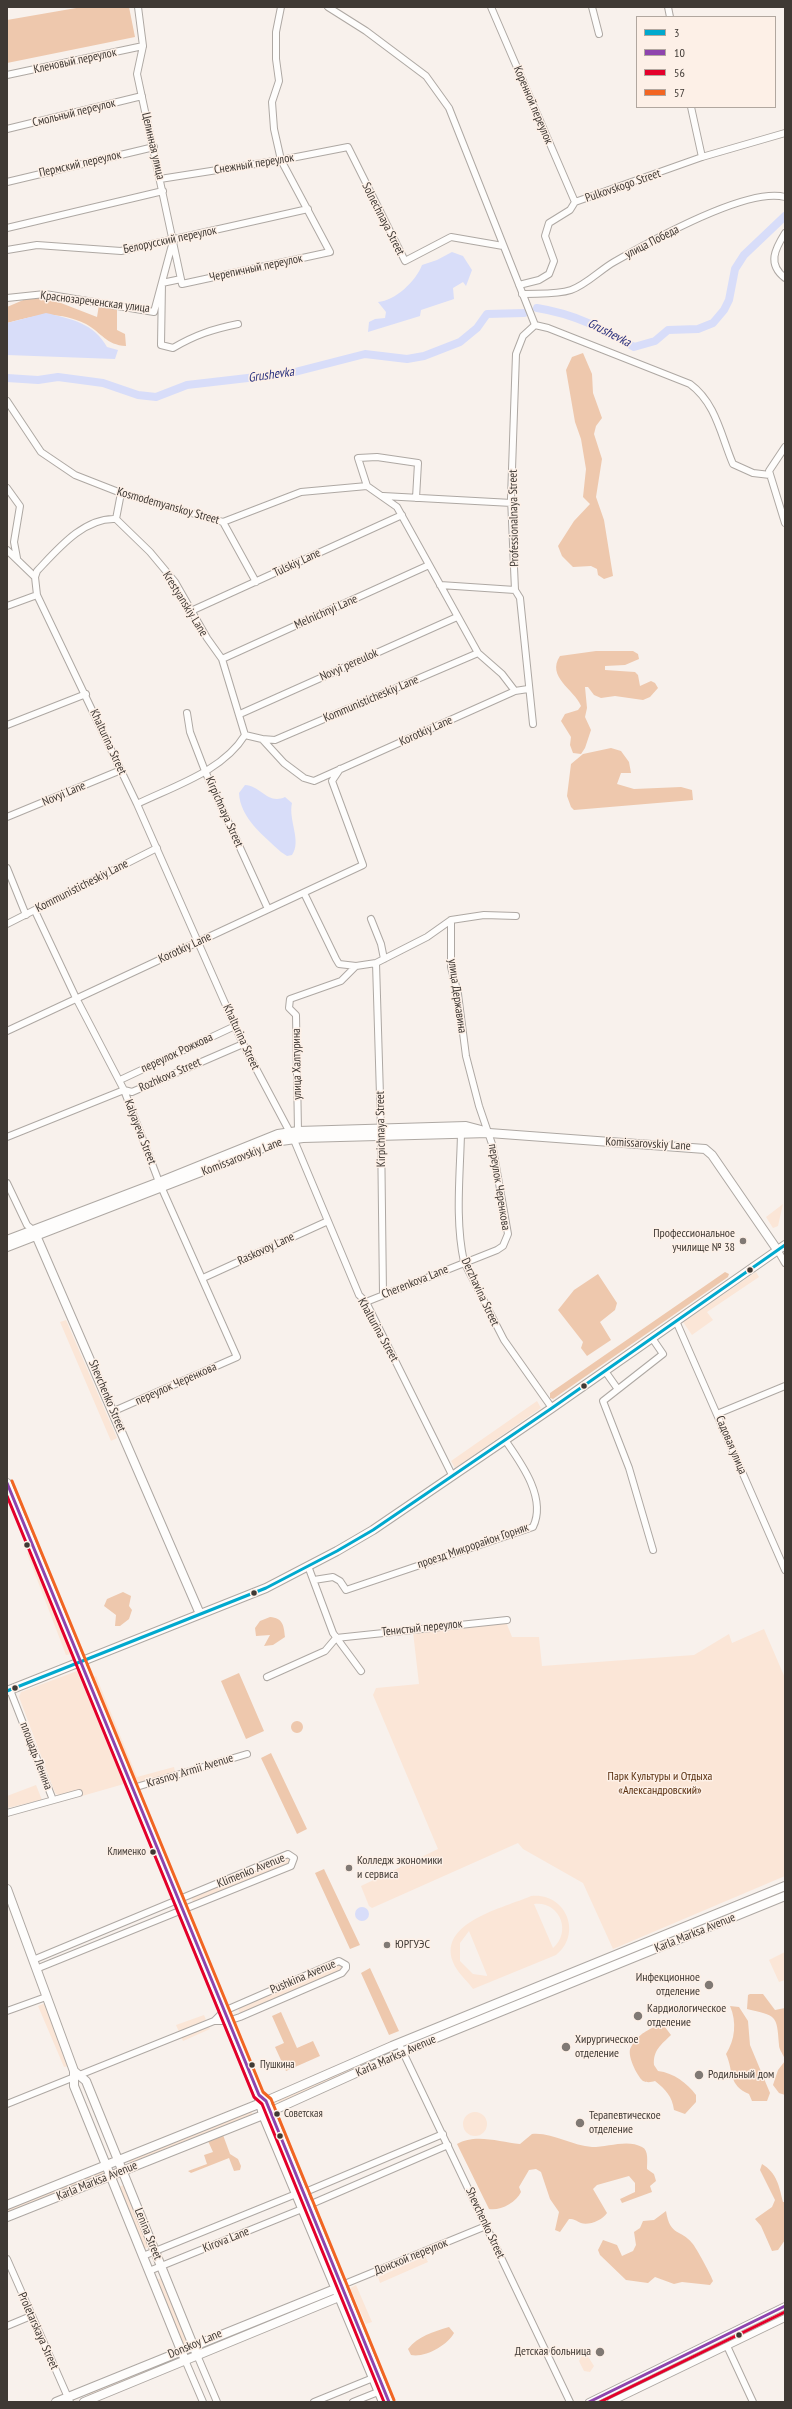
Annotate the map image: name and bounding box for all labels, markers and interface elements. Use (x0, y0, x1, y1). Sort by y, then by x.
legend (636, 16, 776, 108)
text: 3 (674, 25, 679, 40)
street label: Кленовый переулок (32, 45, 118, 77)
text: 10 (674, 45, 685, 60)
street label: Коренной переулок (510, 64, 556, 146)
text: 56 (674, 65, 685, 80)
text: 57 (674, 85, 685, 100)
street label: Смольный переулок (31, 96, 117, 130)
street label: Целинная улица (138, 111, 168, 181)
street label: Пермский переулок (37, 148, 123, 180)
street label: Снежный переулок (213, 151, 295, 177)
street label: Pulkovskogo Street (583, 166, 663, 206)
street label: Solnechnaya Street (359, 180, 407, 258)
street label: улица Победа (623, 222, 681, 262)
street label: Белорусский переулок (122, 223, 218, 257)
street label: Черепичный переулок (208, 251, 304, 285)
street label: Краснозареченская улица (39, 288, 151, 316)
water label: Grushevka (585, 316, 633, 350)
water label: Grushevka (247, 364, 295, 386)
street label: Professionalnaya Street (506, 469, 522, 567)
street label: Kosmodemyanskoy Street (115, 485, 221, 527)
street label: Tulskiy Lane (271, 546, 323, 580)
street label: Krestyanskiy Lane (159, 569, 211, 639)
street label: Melnichnyi Lane (292, 592, 360, 632)
street label: Novyi pereulok (318, 646, 380, 684)
street label: Kommunisticheskiy Lane (321, 672, 421, 726)
street label: Khalturina Street (87, 707, 129, 777)
street label: Korotkiy Lane (397, 713, 455, 749)
street label: Kirpichnaya Street (202, 774, 246, 850)
street label: Novyi Lane (40, 778, 88, 810)
street label: Kommunisticheskiy Lane (33, 856, 131, 916)
street label: Korotkiy Lane (156, 930, 214, 966)
street label: улица Державина (445, 958, 469, 1034)
street label: Khalturina Street (220, 1002, 262, 1072)
street label: улица Халтурина (289, 1028, 305, 1100)
street label: переулок Рожкова (139, 1030, 215, 1076)
street label: Rozhkova Street (137, 1055, 203, 1095)
street label: Kirpichnaya Street (373, 1091, 389, 1167)
street label: Kalyayeva Street (121, 1097, 159, 1167)
street label: Komissarovskiy Lane (200, 1135, 284, 1179)
street label: Komissarovskiy Lane (605, 1135, 691, 1153)
street label: переулок Черенкова (485, 1143, 513, 1231)
place label: Профессиональное училище № 38 (653, 1227, 735, 1255)
street label: Raskovoy Lane (235, 1230, 297, 1268)
marker: Профессиональное училище № 38 (738, 1236, 748, 1246)
street label: Derzhavina Street (458, 1256, 502, 1328)
street label: Cherenkova Lane (380, 1262, 450, 1302)
unlabelled marker (745, 1265, 755, 1275)
street label: Khalturina Street (355, 1296, 401, 1364)
street label: Shevchenko Street (85, 1358, 129, 1434)
street label: переулок Черенкова (133, 1360, 219, 1408)
unlabelled marker (579, 1381, 589, 1391)
street label: Садовая улица (712, 1414, 750, 1476)
street label: проезд Микрорайон Горняк (415, 1520, 531, 1572)
unlabelled marker (22, 1540, 32, 1550)
unlabelled marker (249, 1588, 259, 1598)
street label: Тенистый переулок (381, 1617, 463, 1639)
unlabelled marker (10, 1683, 20, 1693)
street label: площадь Ленина (17, 1720, 55, 1792)
street label: Krasnoy Armii Avenue (145, 1751, 235, 1791)
park label: Парк Культуры и Отдыха «Александровский» (608, 1770, 712, 1798)
place label: Клименко (107, 1845, 146, 1859)
marker: Клименко (148, 1847, 158, 1857)
street label: Klimenko Avenue (215, 1851, 287, 1891)
place label: Колледж экономики и сервиса (357, 1854, 442, 1882)
marker: Колледж экономики и сервиса (344, 1863, 354, 1873)
street label: Karla Marksa Avenue (652, 1910, 738, 1956)
place label: ЮРГУЭС (395, 1938, 430, 1952)
marker: ЮРГУЭС (382, 1940, 392, 1950)
street label: Pushkina Avenue (268, 1957, 338, 1997)
place label: Инфекционное отделение (636, 1971, 700, 1999)
marker: Инфекционное отделение (703, 1979, 715, 1991)
place label: Кардиологическое отделение (647, 2002, 726, 2030)
marker: Кардиологическое отделение (632, 2010, 644, 2022)
street label: Karla Marksa Avenue (354, 2032, 438, 2080)
place label: Хирургическое отделение (575, 2033, 638, 2061)
marker: Хирургическое отделение (560, 2041, 572, 2053)
place label: Пушкина (260, 2058, 295, 2072)
marker: Пушкина (247, 2060, 257, 2070)
place label: Родильный дом (708, 2068, 774, 2082)
marker: Родильный дом (693, 2069, 705, 2081)
place label: Советская (284, 2107, 323, 2121)
marker: Советская (272, 2109, 282, 2119)
place label: Терапевтическое отделение (589, 2109, 661, 2137)
marker: Терапевтическое отделение (574, 2117, 586, 2129)
unlabelled marker (275, 2131, 285, 2141)
street label: Karla Marksa Avenue (54, 2158, 140, 2204)
street label: Shevchenko Street (462, 2185, 508, 2261)
street label: Lenina Street (131, 2206, 165, 2262)
street label: Kirova Lane (201, 2224, 251, 2256)
street label: Донской переулок (372, 2236, 450, 2278)
street label: Proletarskaya Street (15, 2290, 61, 2372)
street label: Donskoy Lane (166, 2326, 224, 2362)
unlabelled marker (734, 2330, 744, 2340)
place label: Детская больница (515, 2345, 591, 2359)
marker: Детская больница (594, 2346, 606, 2358)

